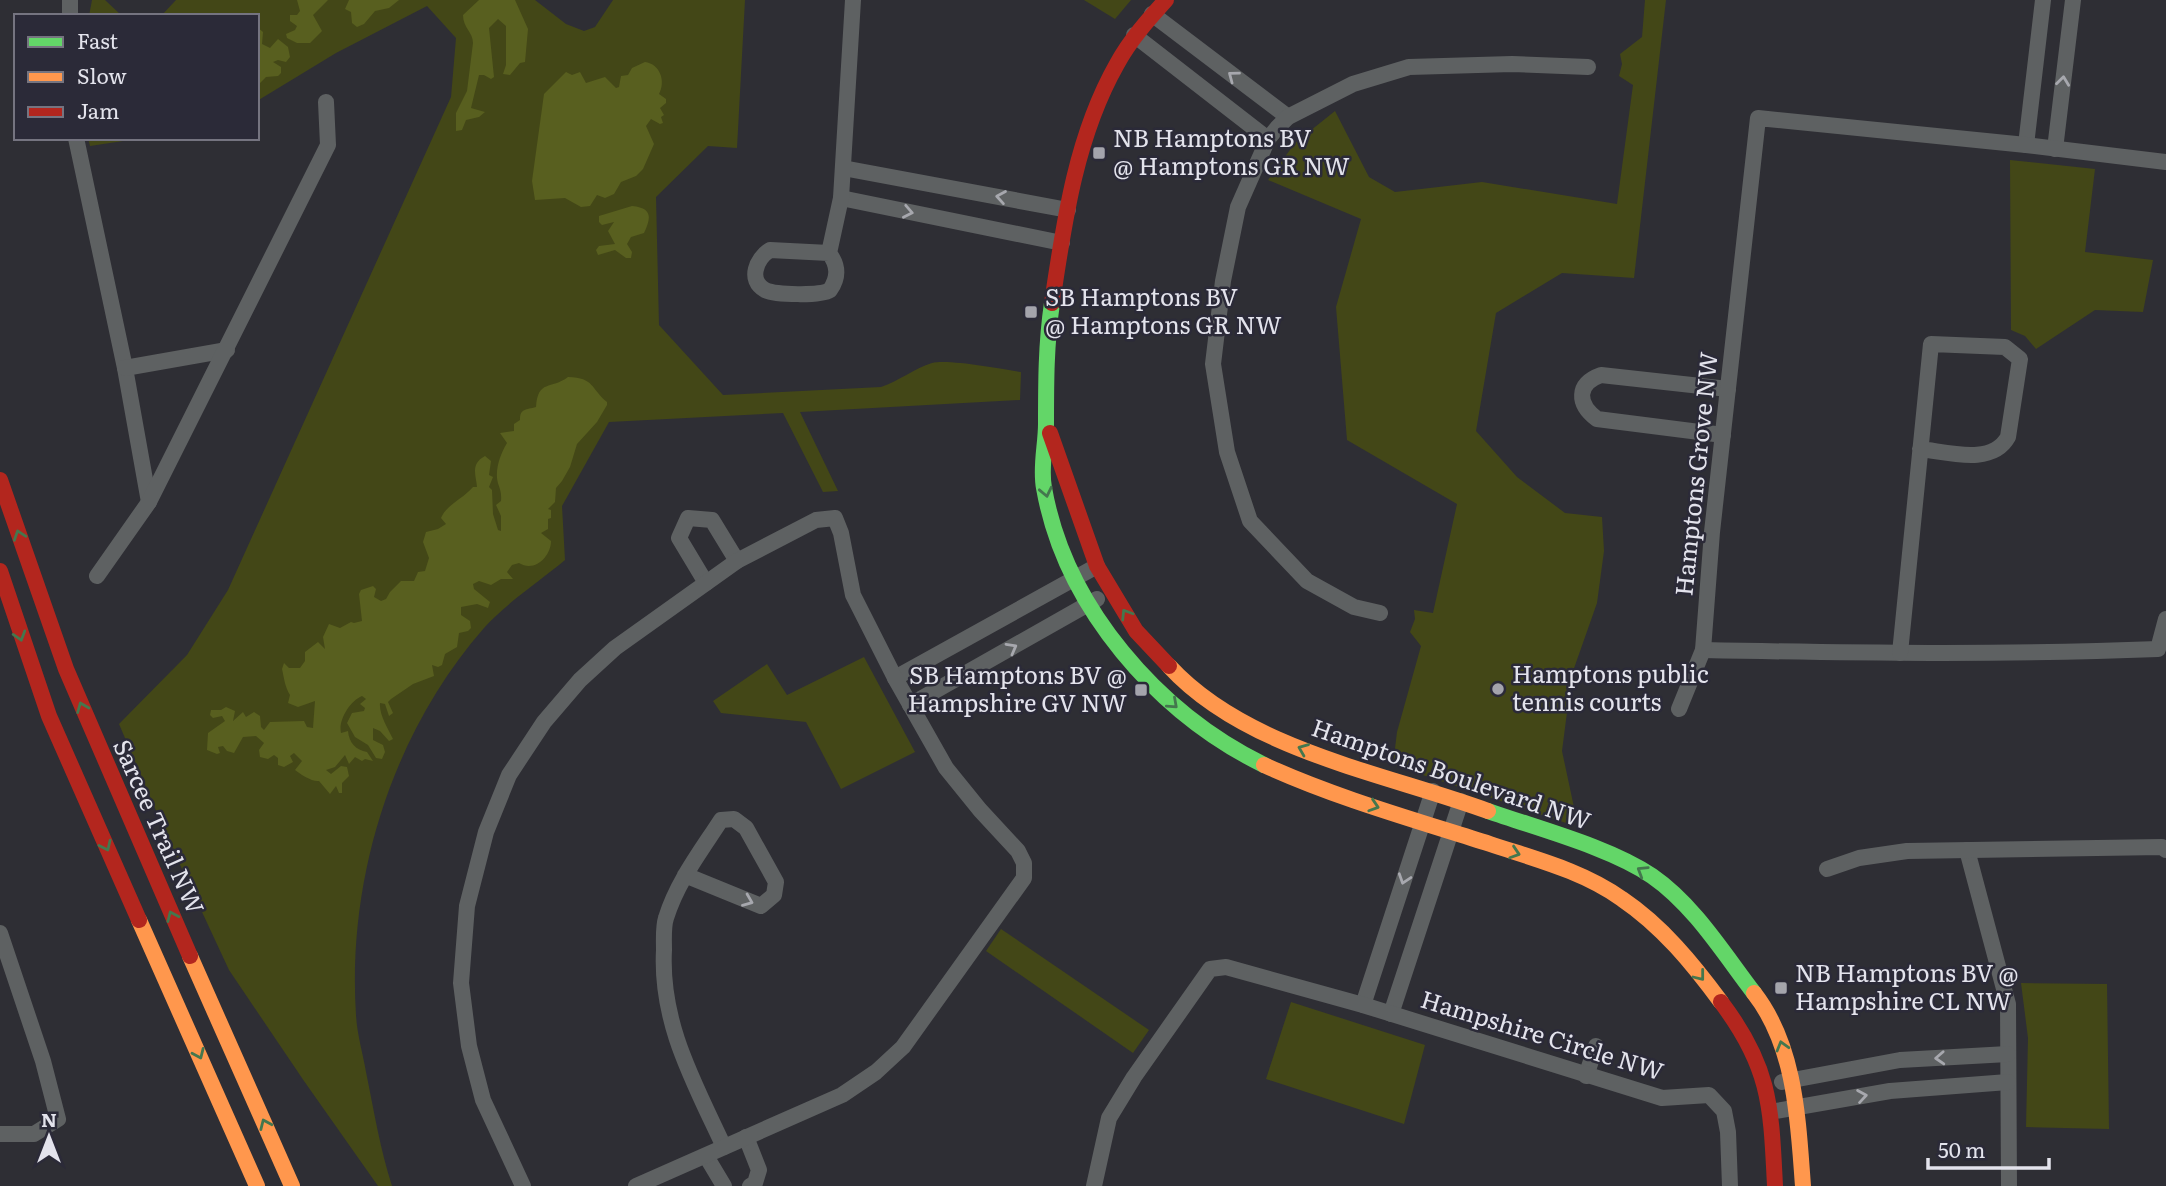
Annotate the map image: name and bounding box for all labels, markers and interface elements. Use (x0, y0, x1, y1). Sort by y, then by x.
legend (14, 14, 259, 140)
text: Fast (77, 24, 118, 55)
text: Slow (77, 59, 127, 90)
one-way arrow (1229, 72, 1241, 84)
one-way arrow (2055, 75, 2070, 87)
text: Jam (77, 94, 119, 125)
place label: NB Hamptons BV @ Hamptons GR NW (1113, 119, 1350, 182)
marker: NB Hamptons BV @ Hamptons GR NW (1091, 145, 1107, 161)
one-way arrow (995, 190, 1007, 205)
one-way arrow (902, 203, 914, 218)
place label: SB Hamptons BV @ Hamptons GR NW (1045, 278, 1282, 341)
marker: SB Hamptons BV @ Hamptons GR NW (1023, 304, 1039, 320)
street label: Hamptons Grove NW (1664, 350, 1725, 597)
one-way arrow (1037, 486, 1052, 498)
one-way arrow (14, 530, 28, 542)
one-way arrow (1121, 609, 1134, 622)
one-way arrow (12, 629, 27, 641)
one-way arrow (1005, 643, 1017, 656)
place label: Hamptons public tennis courts (1512, 655, 1709, 718)
place label: SB Hamptons BV @ Hampshire GV NW (908, 656, 1127, 719)
marker: Hamptons public tennis courts (1490, 681, 1506, 697)
marker: SB Hamptons BV @ Hampshire GV NW (1133, 682, 1149, 698)
one-way arrow (1165, 696, 1178, 708)
one-way arrow (76, 702, 90, 714)
street label: Hamptons Boulevard NW (1307, 708, 1596, 837)
street label: Sarcee Trail NW (106, 733, 214, 919)
one-way arrow (1298, 744, 1310, 758)
one-way arrow (1368, 798, 1380, 812)
one-way arrow (98, 839, 112, 851)
one-way arrow (1509, 845, 1521, 859)
one-way arrow (1637, 866, 1650, 879)
one-way arrow (1398, 873, 1412, 885)
one-way arrow (742, 892, 754, 906)
one-way arrow (166, 911, 180, 923)
place label: NB Hamptons BV @ Hampshire CL NW (1795, 954, 2019, 1017)
one-way arrow (1692, 969, 1705, 981)
street label: Hampshire Circle NW (1417, 980, 1669, 1087)
marker: NB Hamptons BV @ Hampshire CL NW (1773, 980, 1789, 996)
one-way arrow (1776, 1041, 1791, 1053)
one-way arrow (191, 1047, 205, 1059)
one-way arrow (1934, 1050, 1945, 1065)
one-way arrow (1856, 1089, 1868, 1104)
north arrow (14, 1102, 84, 1172)
text: N (41, 1105, 57, 1133)
one-way arrow (259, 1118, 273, 1131)
scale bar (1928, 1126, 2049, 1170)
text: 50 m (1938, 1133, 1985, 1164)

